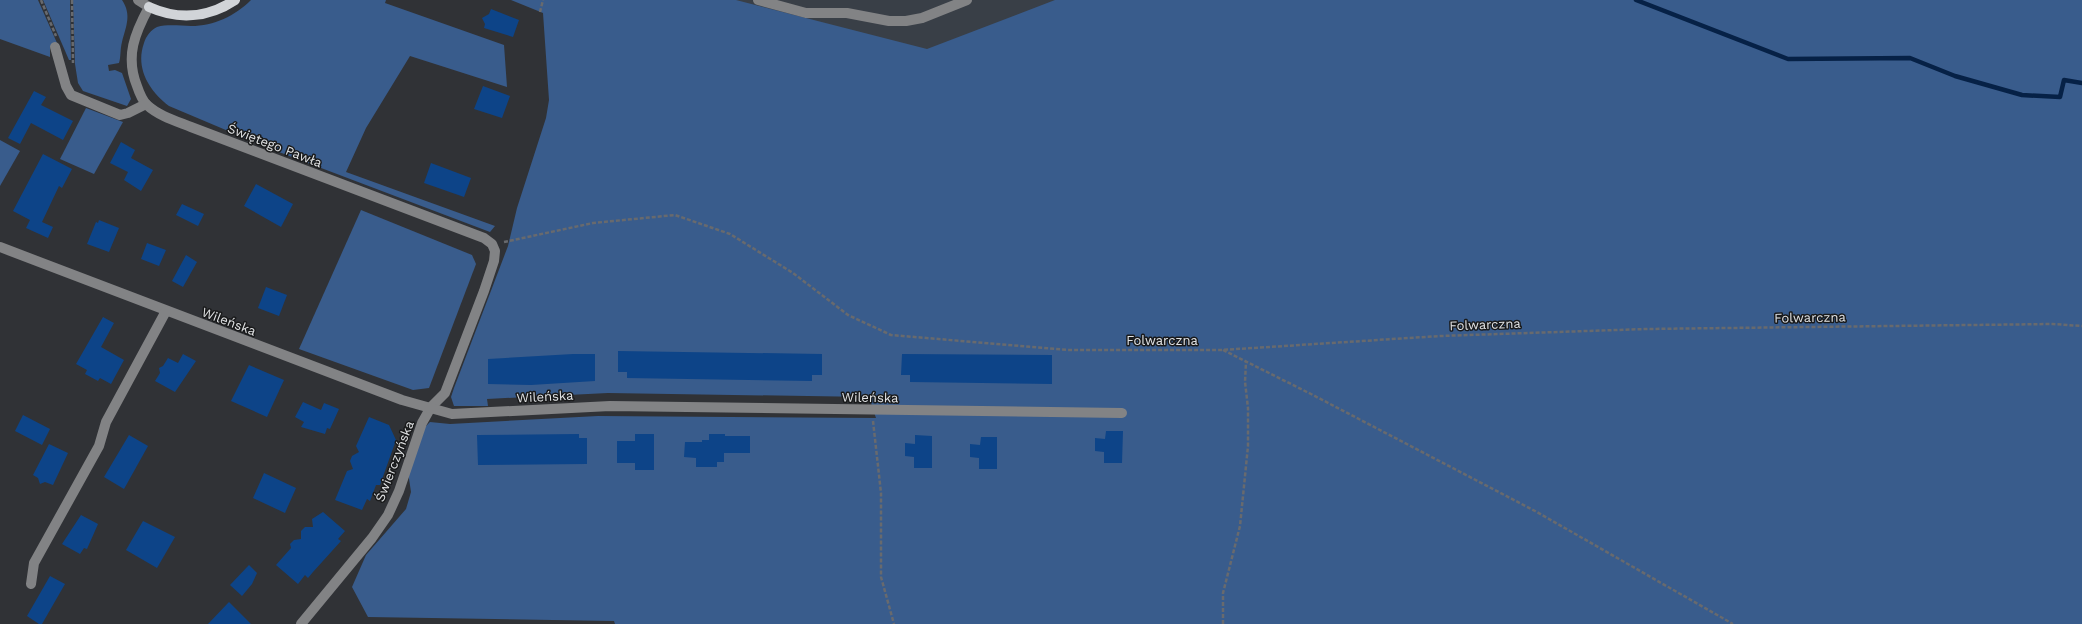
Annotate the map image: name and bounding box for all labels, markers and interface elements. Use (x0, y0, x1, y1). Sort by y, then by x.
street label: Świętego Pawła (225, 120, 325, 171)
street label: Wileńska (200, 304, 259, 339)
street label: Folwarczna (1774, 309, 1847, 326)
street label: Folwarczna (1449, 316, 1522, 333)
street label: Folwarczna (1126, 333, 1198, 348)
street label: Wileńska (516, 387, 574, 405)
street label: Wileńska (841, 390, 899, 406)
street label: Świerczyńska (371, 418, 417, 504)

